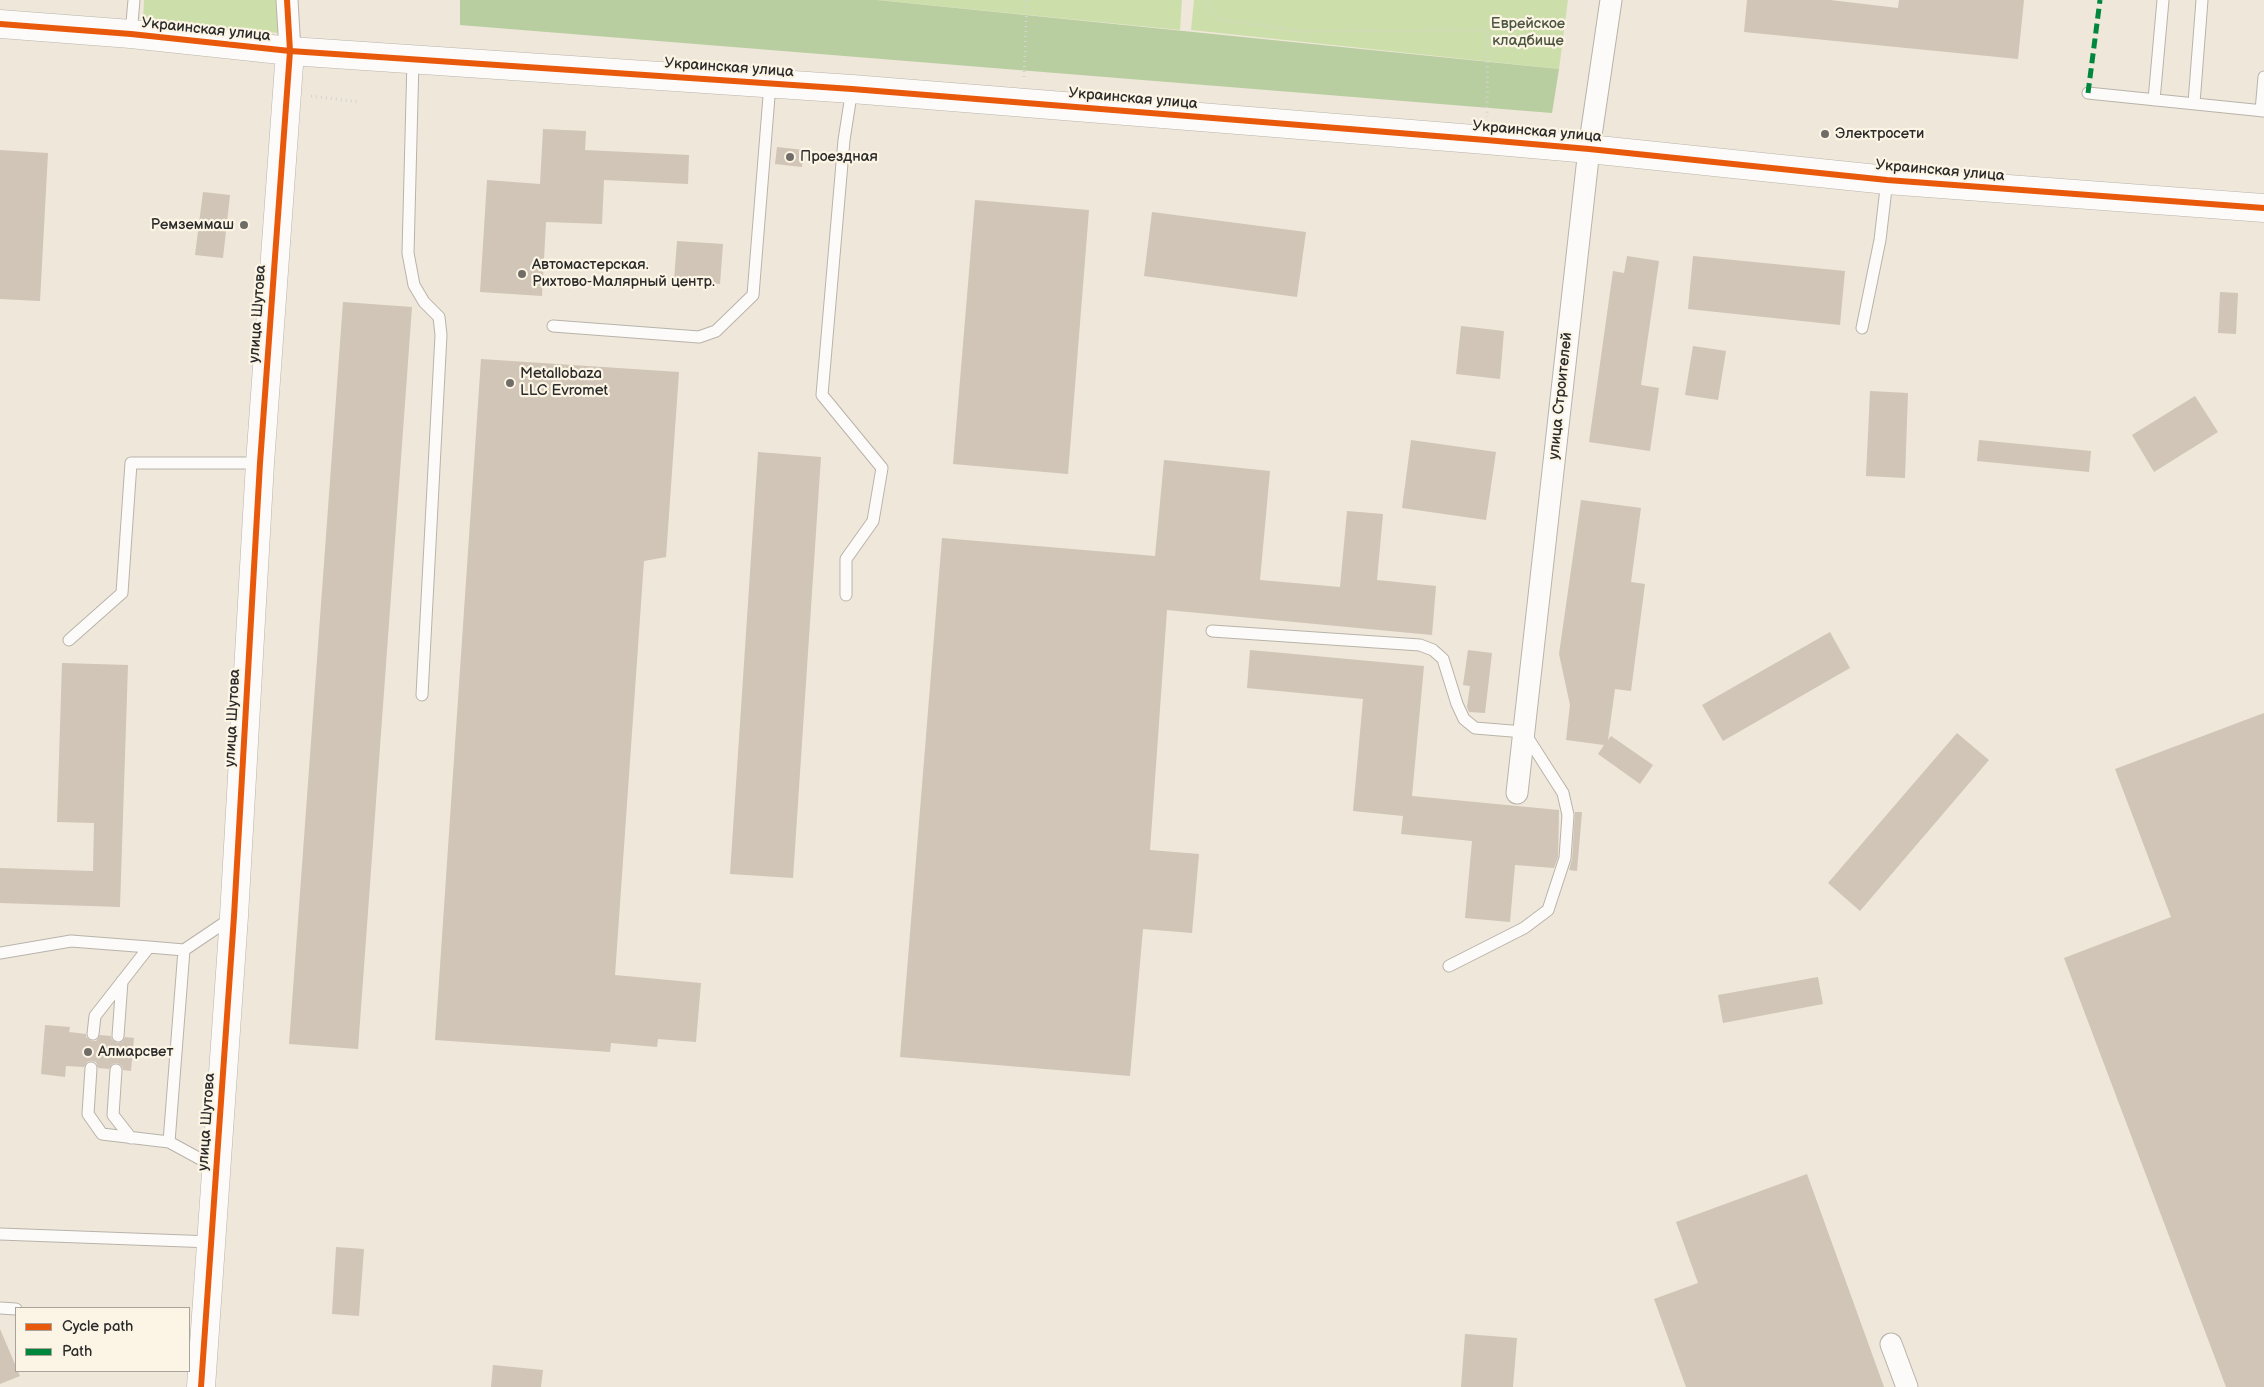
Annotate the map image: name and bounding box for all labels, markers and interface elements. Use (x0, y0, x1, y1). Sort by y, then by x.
street label: Украинская улица (141, 14, 271, 46)
park label: Еврейское кладбище (1491, 15, 1565, 50)
street label: Украинская улица (664, 54, 794, 82)
street label: Украинская улица (1068, 84, 1198, 114)
street label: Украинская улица (1472, 117, 1602, 147)
place label: Электросети (1835, 125, 1924, 143)
marker: Электросети (1819, 128, 1831, 140)
place label: Проездная (800, 148, 878, 166)
marker: Проездная (784, 151, 796, 163)
street label: Украинская улица (1875, 156, 2005, 186)
place label: Ремземмаш (151, 216, 234, 234)
marker: Ремземмаш (238, 219, 250, 231)
place label: Автомастерская. Рихтово-Малярный центр. (532, 256, 715, 291)
street label: улица Шутова (246, 264, 270, 364)
marker: Автомастерская. Рихтово-Малярный центр. (516, 268, 528, 280)
street label: улица Строителей (1545, 331, 1577, 461)
place label: Metallobaza LLC Evromet (520, 365, 608, 400)
marker: Metallobaza LLC Evromet (504, 377, 516, 389)
street label: улица Шутова (221, 668, 245, 768)
place label: Алмарсвет (98, 1043, 173, 1061)
marker: Алмарсвет (82, 1046, 94, 1058)
street label: улица Шутова (195, 1072, 219, 1172)
legend (15, 1307, 190, 1372)
text: Cycle path (62, 1317, 133, 1336)
text: Path (62, 1342, 92, 1361)

